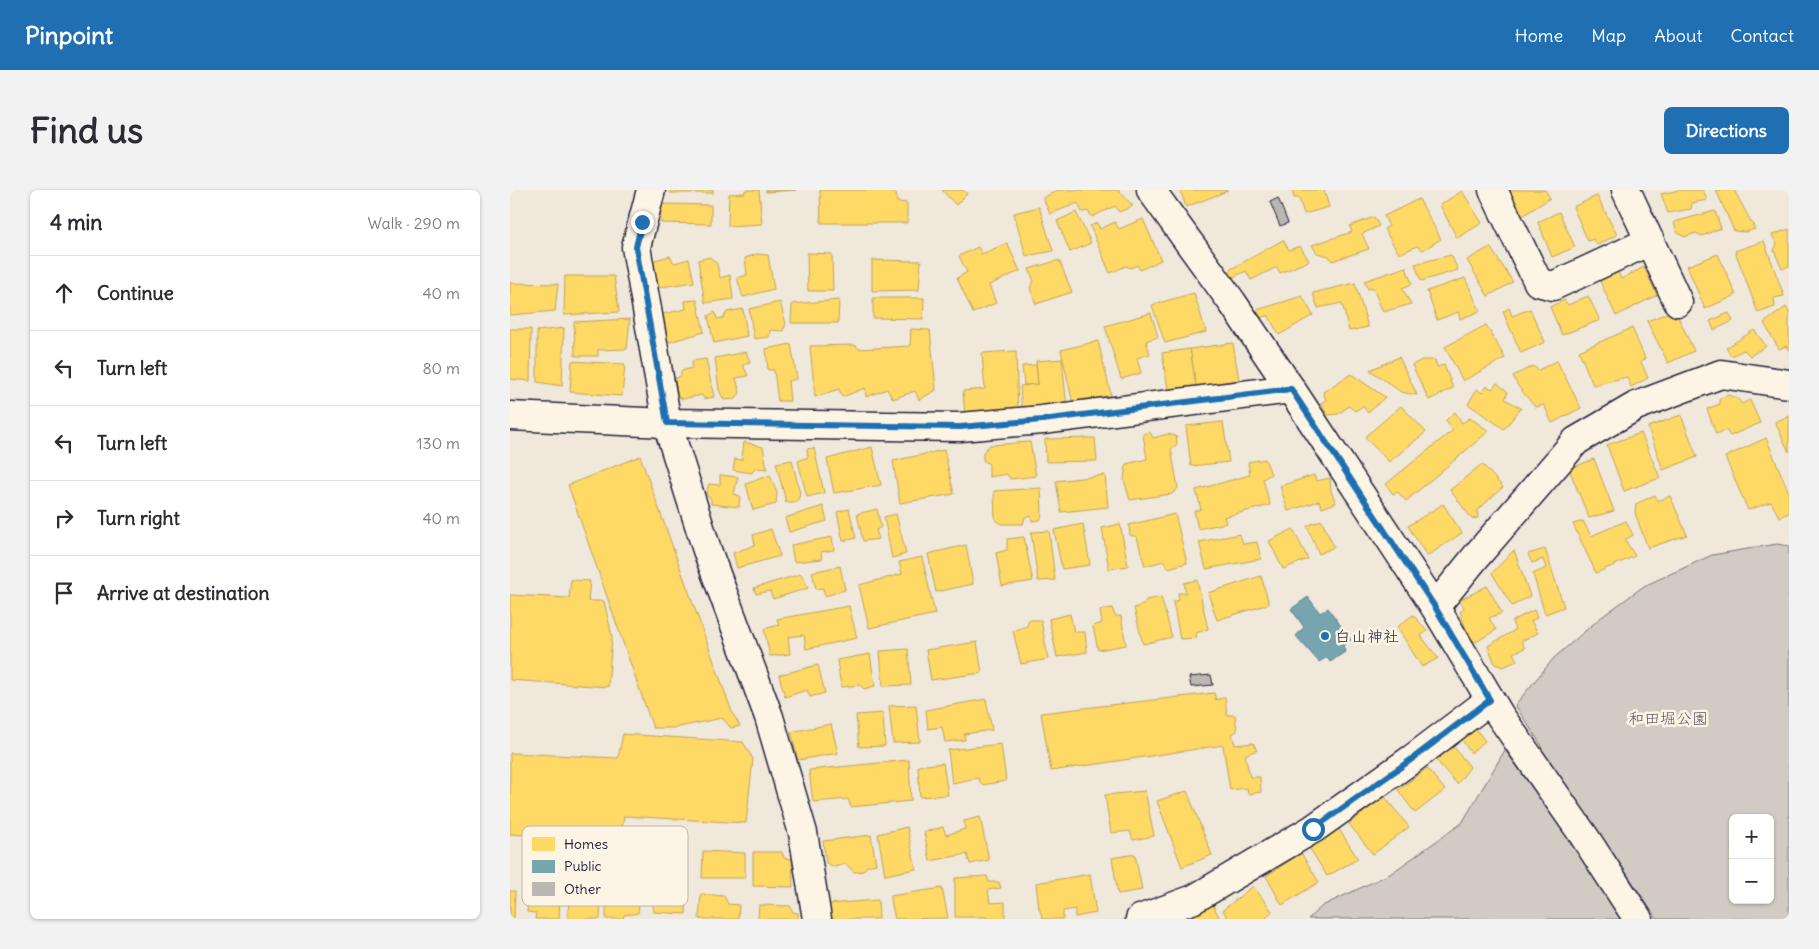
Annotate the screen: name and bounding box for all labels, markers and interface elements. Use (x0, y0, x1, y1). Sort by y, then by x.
text: Pinpoint (25, 20, 113, 50)
text: Home (1515, 24, 1563, 47)
text: Map (1591, 24, 1626, 47)
text: About (1654, 24, 1702, 47)
text: Contact (1730, 24, 1794, 47)
button: Directions (1664, 107, 1789, 154)
text: Find us (30, 108, 143, 152)
text: 4 min (50, 209, 102, 236)
route end (631, 211, 654, 234)
text: Walk · 290 m (368, 213, 460, 233)
icon: ahead (50, 279, 78, 307)
text: Continue (97, 281, 174, 305)
text: 40 m (422, 283, 460, 303)
icon: left (50, 354, 78, 382)
text: Turn left (97, 356, 167, 380)
text: 80 m (422, 358, 460, 378)
icon: left (50, 429, 78, 457)
text: Turn left (97, 431, 167, 455)
text: 130 m (416, 433, 460, 453)
icon: right (50, 504, 78, 532)
text: Turn right (97, 506, 180, 530)
text: 40 m (422, 508, 460, 528)
icon: arrive (50, 579, 78, 607)
text: Arrive at destination (97, 581, 270, 605)
place label: 白山神社 (1335, 626, 1399, 646)
marker: 白山神社 (1319, 630, 1331, 642)
park label: 和田堀公園 (1628, 708, 1708, 728)
map controls (1729, 814, 1774, 904)
button: + (1729, 814, 1774, 859)
route start (1302, 818, 1325, 841)
legend (522, 826, 688, 906)
text: Homes (564, 835, 608, 853)
text: Public (564, 857, 602, 875)
button: − (1729, 859, 1774, 904)
text: Other (564, 880, 601, 898)

